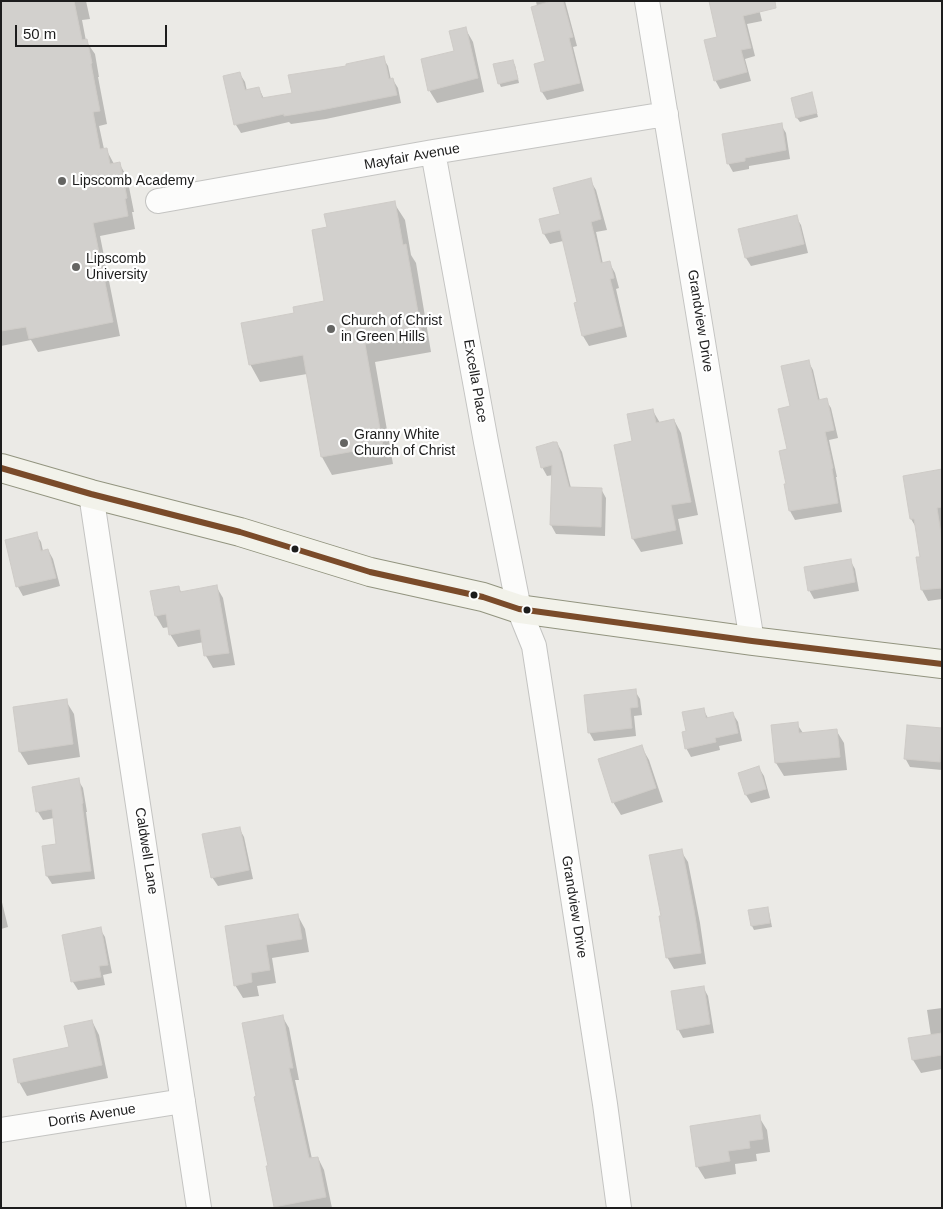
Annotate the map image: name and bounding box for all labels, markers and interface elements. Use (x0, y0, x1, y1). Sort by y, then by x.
scale bar (18, 15, 170, 47)
text: 50 m (23, 25, 56, 42)
street label: Mayfair Avenue (363, 140, 461, 174)
place label: Lipscomb Academy (72, 173, 194, 189)
marker: Lipscomb Academy (56, 175, 68, 187)
place label: Lipscomb University (86, 251, 147, 284)
marker: Lipscomb University (70, 261, 82, 273)
street label: Grandview Drive (684, 269, 716, 373)
place label: Church of Christ in Green Hills (341, 313, 442, 346)
marker: Church of Christ in Green Hills (325, 323, 337, 335)
street label: Excella Place (459, 338, 491, 424)
place label: Granny White Church of Christ (354, 427, 455, 460)
marker: Granny White Church of Christ (338, 437, 350, 449)
unlabelled marker (290, 544, 300, 554)
unlabelled marker (469, 590, 479, 600)
unlabelled marker (522, 605, 532, 615)
street label: Caldwell Lane (131, 806, 161, 896)
street label: Grandview Drive (558, 855, 590, 959)
street label: Dorris Avenue (47, 1101, 137, 1131)

